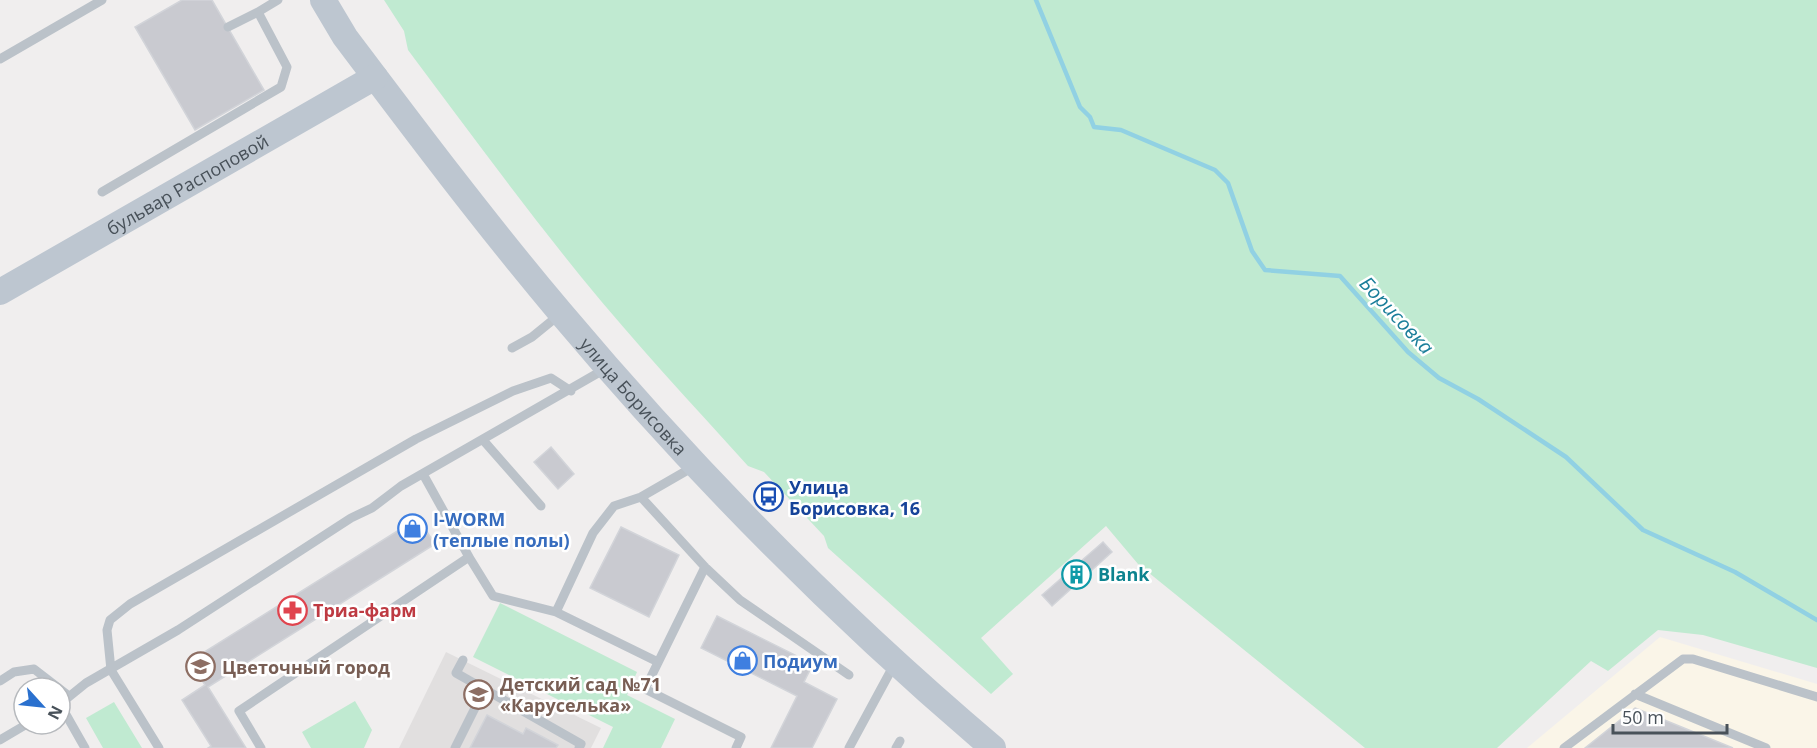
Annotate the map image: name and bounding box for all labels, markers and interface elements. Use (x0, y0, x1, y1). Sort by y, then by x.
street label: бульвар Распоповой (102, 129, 273, 240)
water label: Борисовка (1354, 270, 1440, 360)
street label: улица Борисовка (575, 332, 693, 460)
place label: Улица Борисовка, 16 (789, 475, 920, 520)
bus stop icon: Улица Борисовка, 16 (752, 481, 784, 513)
place label: I-WORM (теплые полы) (433, 507, 570, 552)
shop icon: I-WORM (теплые полы) (396, 513, 428, 545)
building icon: Blank (1061, 558, 1093, 590)
place label: Blank (1098, 562, 1150, 586)
pharmacy icon: Триа-фарм (276, 594, 308, 626)
place label: Триа-фарм (313, 598, 417, 622)
shop icon: Подиум (726, 645, 758, 677)
place label: Подиум (763, 649, 838, 673)
school or university icon: Цветочный город (185, 651, 217, 683)
place label: Цветочный город (222, 655, 390, 679)
place label: Детский сад №71 «Каруселька» (500, 672, 661, 717)
north arrow (12, 676, 72, 736)
school or university icon: Детский сад №71 «Каруселька» (463, 678, 495, 710)
scale bar (1613, 697, 1727, 735)
text: N (43, 702, 68, 724)
text: 50 m (1622, 705, 1664, 729)

